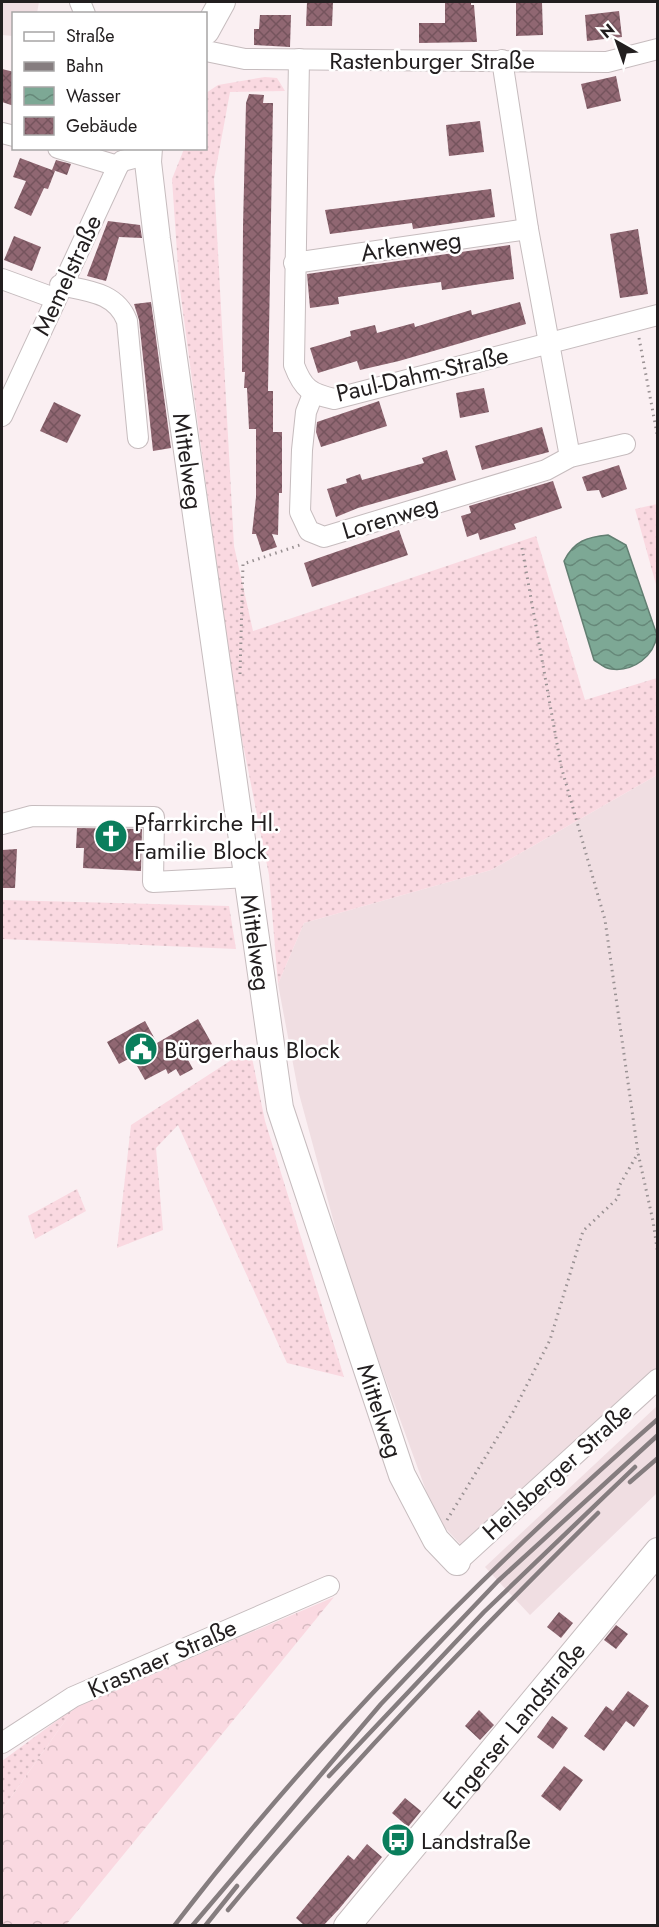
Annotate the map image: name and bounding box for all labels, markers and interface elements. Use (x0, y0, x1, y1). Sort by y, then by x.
legend (12, 12, 207, 150)
north arrow (587, 12, 647, 72)
text: N (595, 18, 620, 44)
text: Straße (66, 23, 114, 49)
street label: Rastenburger Straße (329, 43, 535, 78)
text: Bahn (66, 53, 104, 79)
text: Wasser (66, 83, 121, 109)
text: Gebäude (66, 113, 137, 139)
street label: Memelstraße (24, 209, 110, 341)
street label: Arkenweg (358, 222, 464, 270)
street label: Paul-Dahm-Straße (332, 337, 512, 411)
street label: Mittelweg (164, 411, 213, 512)
street label: Lorenweg (338, 486, 442, 548)
place label: Pfarrkirche Hl. Familie Block (134, 805, 280, 868)
church icon: Pfarrkirche Hl. Familie Block (93, 818, 129, 854)
street label: Mittelweg (232, 892, 281, 993)
public building icon: Bürgerhaus Block (123, 1031, 159, 1067)
place label: Bürgerhaus Block (164, 1032, 340, 1067)
street label: Mittelweg (349, 1359, 412, 1462)
street label: Heilsberger Straße (474, 1394, 640, 1548)
street label: Krasnaer Straße (82, 1610, 242, 1706)
street label: Engerser Landstraße (434, 1634, 593, 1816)
bus stop icon: Landstraße (380, 1822, 416, 1858)
place label: Landstraße (421, 1823, 531, 1858)

